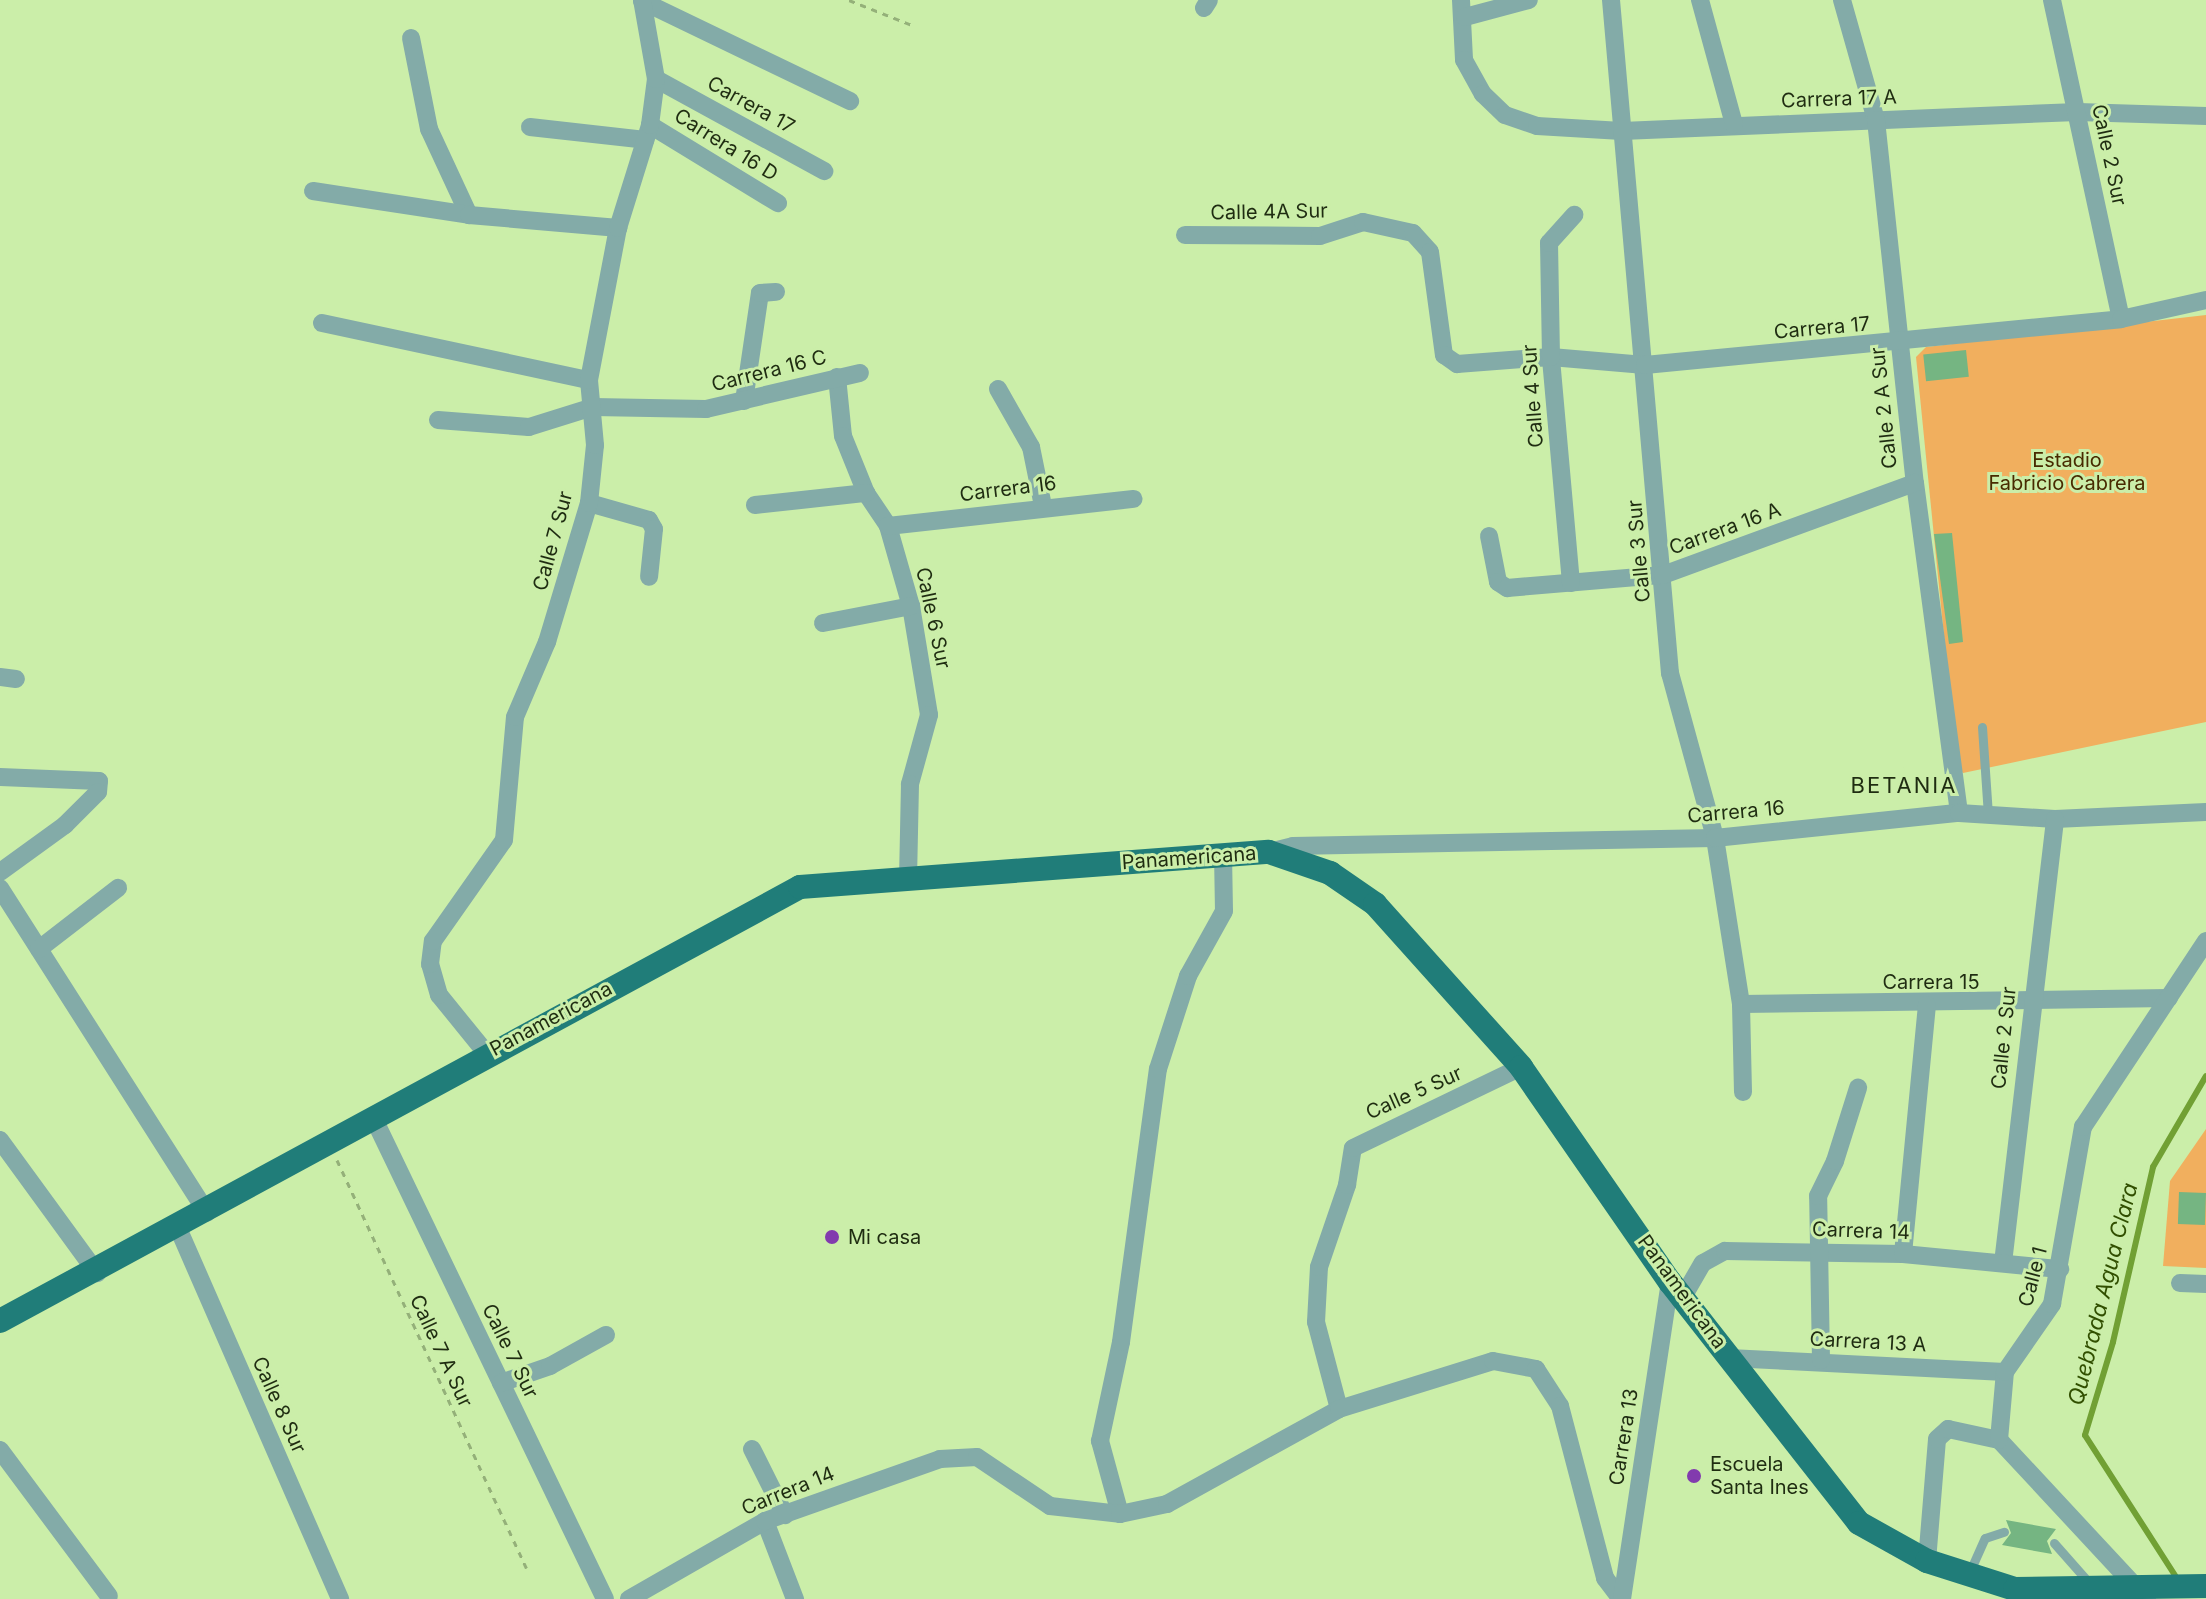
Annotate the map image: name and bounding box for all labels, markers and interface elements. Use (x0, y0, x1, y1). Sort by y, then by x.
street label: Carrera 17 (703, 71, 799, 139)
street label: Carrera 17 A (1781, 85, 1897, 113)
street label: Calle 2 Sur (2087, 102, 2131, 208)
street label: Carrera 16 D (670, 104, 782, 186)
street label: Calle 4A Sur (1210, 199, 1328, 225)
street label: Carrera 17 (1773, 312, 1871, 344)
street label: Calle 4 Sur (1517, 344, 1549, 448)
street label: Carrera 16 C (709, 345, 829, 397)
street label: Calle 2 A Sur (1866, 346, 1902, 470)
park label: Estadio Fabricio Cabrera (1988, 449, 2146, 496)
street label: Carrera 16 (958, 471, 1058, 507)
street label: Calle 7 Sur (528, 489, 578, 593)
street label: Carrera 16 A (1666, 498, 1784, 560)
street label: Calle 3 Sur (1623, 499, 1655, 603)
street label: Calle 6 Sur (911, 565, 955, 671)
district label: BETANIA (1851, 773, 1957, 799)
street label: Carrera 16 (1686, 796, 1786, 828)
street label: Panamericana (1121, 841, 1257, 875)
street label: Carrera 15 (1882, 970, 1980, 994)
street label: Panamericana (486, 977, 616, 1061)
street label: Calle 2 Sur (1987, 986, 2021, 1090)
street label: Calle 5 Sur (1362, 1061, 1466, 1125)
water label: Quebrada Agua Clara (2063, 1180, 2143, 1408)
street label: Carrera 14 (1812, 1217, 1910, 1245)
place label: Mi casa (848, 1225, 921, 1249)
marker: Mi casa (823, 1228, 841, 1246)
street label: Panamericana (1633, 1230, 1731, 1354)
street label: Calle 1 (2014, 1244, 2052, 1310)
street label: Calle 7 A Sur (404, 1291, 478, 1411)
street label: Calle 7 Sur (477, 1300, 543, 1402)
street label: Carrera 13 A (1809, 1327, 1927, 1357)
street label: Calle 8 Sur (247, 1353, 311, 1457)
street label: Carrera 13 (1605, 1387, 1643, 1487)
place label: Escuela Santa Ines (1710, 1452, 1809, 1499)
street label: Carrera 14 (738, 1462, 838, 1520)
marker: Escuela Santa Ines (1685, 1467, 1703, 1485)

